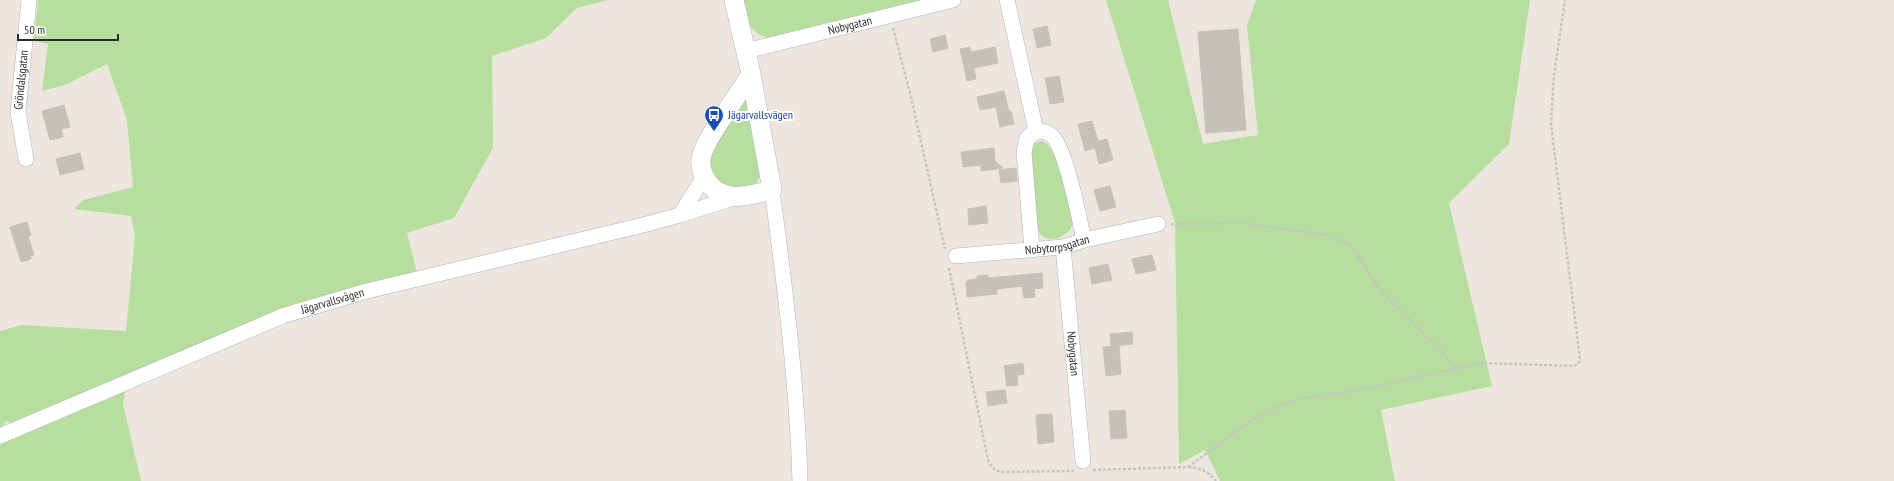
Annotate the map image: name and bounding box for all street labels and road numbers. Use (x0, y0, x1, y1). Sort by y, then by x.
street label: Nobygatan (826, 12, 873, 38)
street label: Gröndalsgatan (10, 49, 31, 110)
street label: Nobytorpsgatan (1024, 231, 1091, 257)
street label: Jägarvallsvägen (298, 284, 366, 317)
street label: Nobygatan (1064, 331, 1083, 376)

